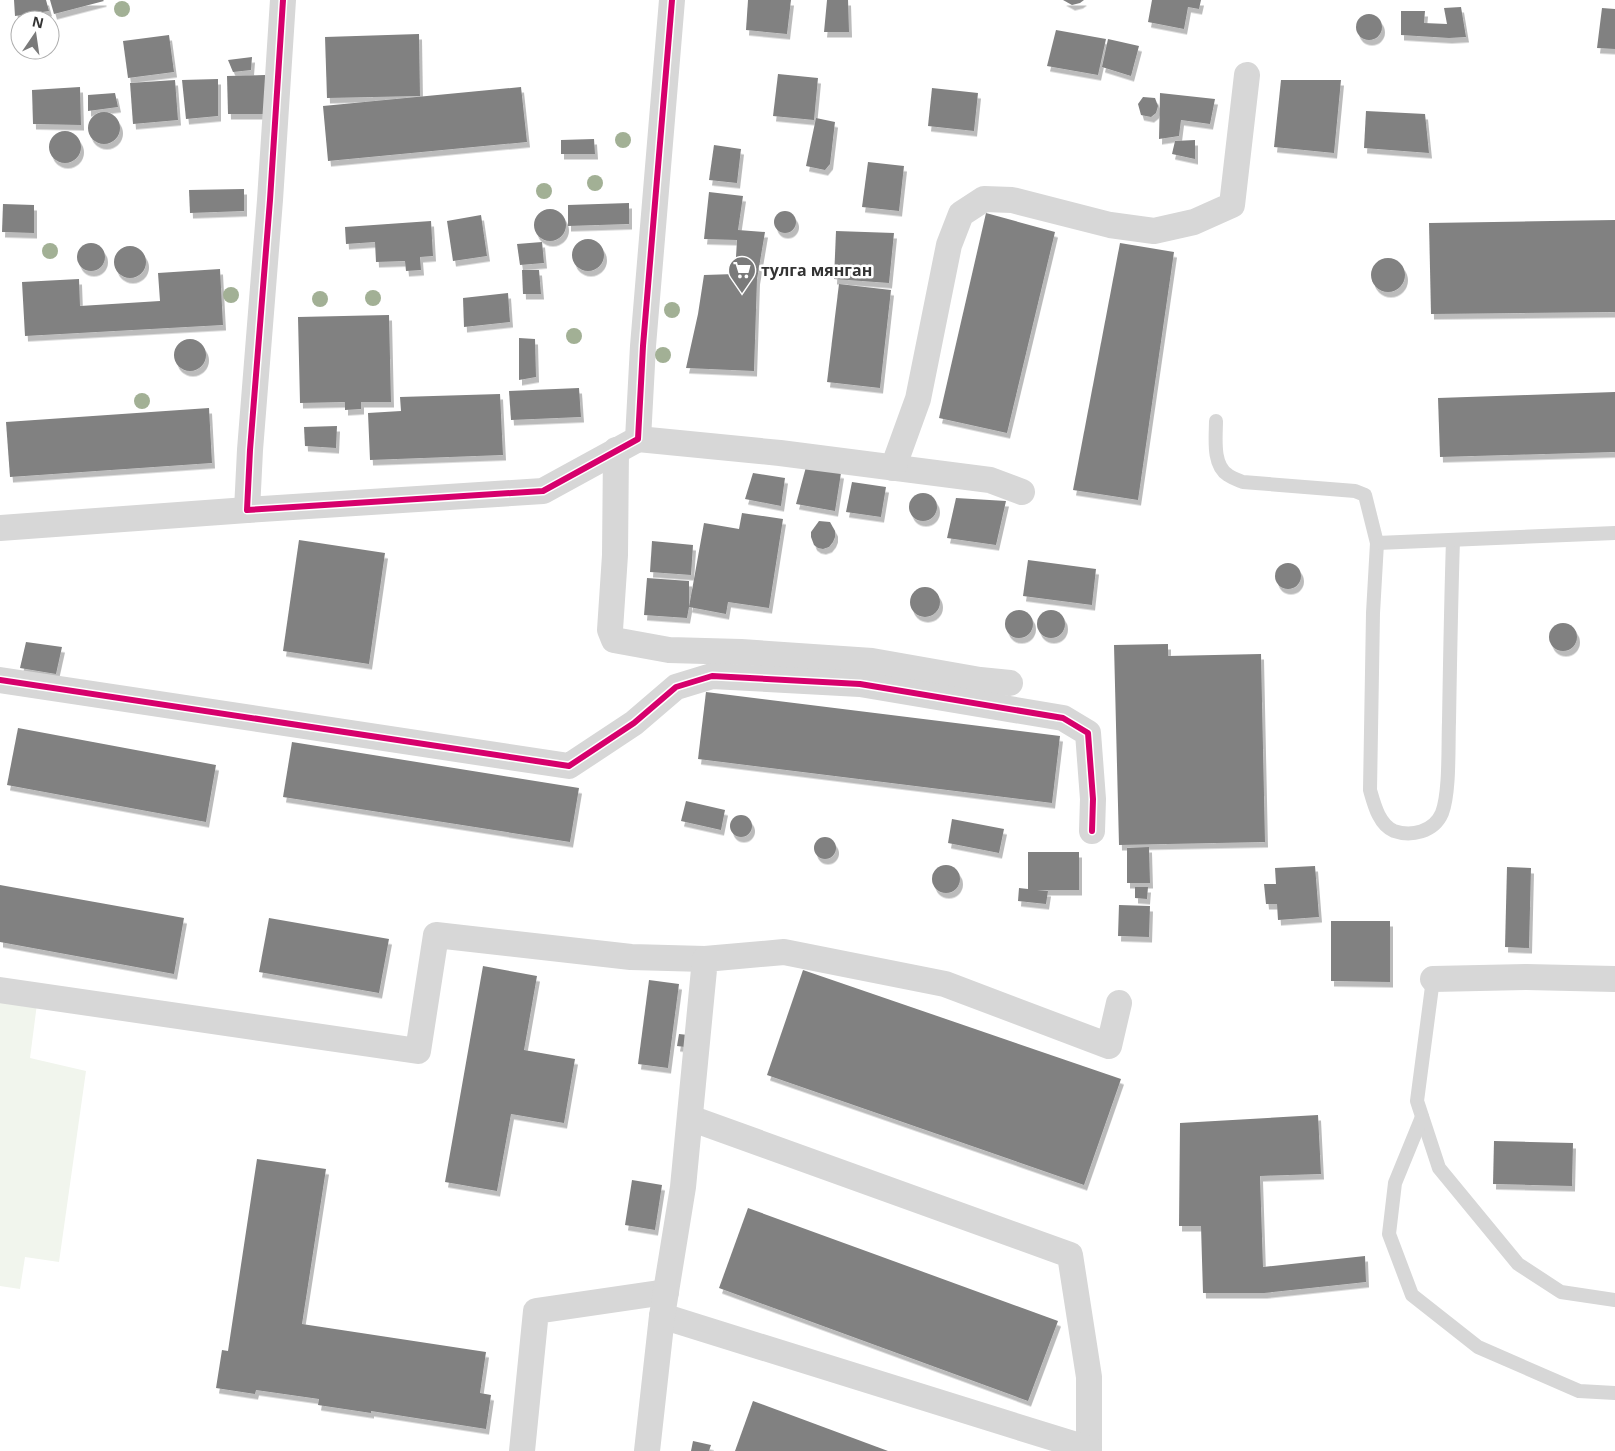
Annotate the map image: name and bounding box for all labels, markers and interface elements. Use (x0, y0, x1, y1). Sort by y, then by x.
north arrow (10, 10, 60, 60)
text: N (30, 11, 46, 32)
supermarket icon: тулга мянган (727, 255, 757, 294)
place label: тулга мянган (761, 259, 872, 281)

